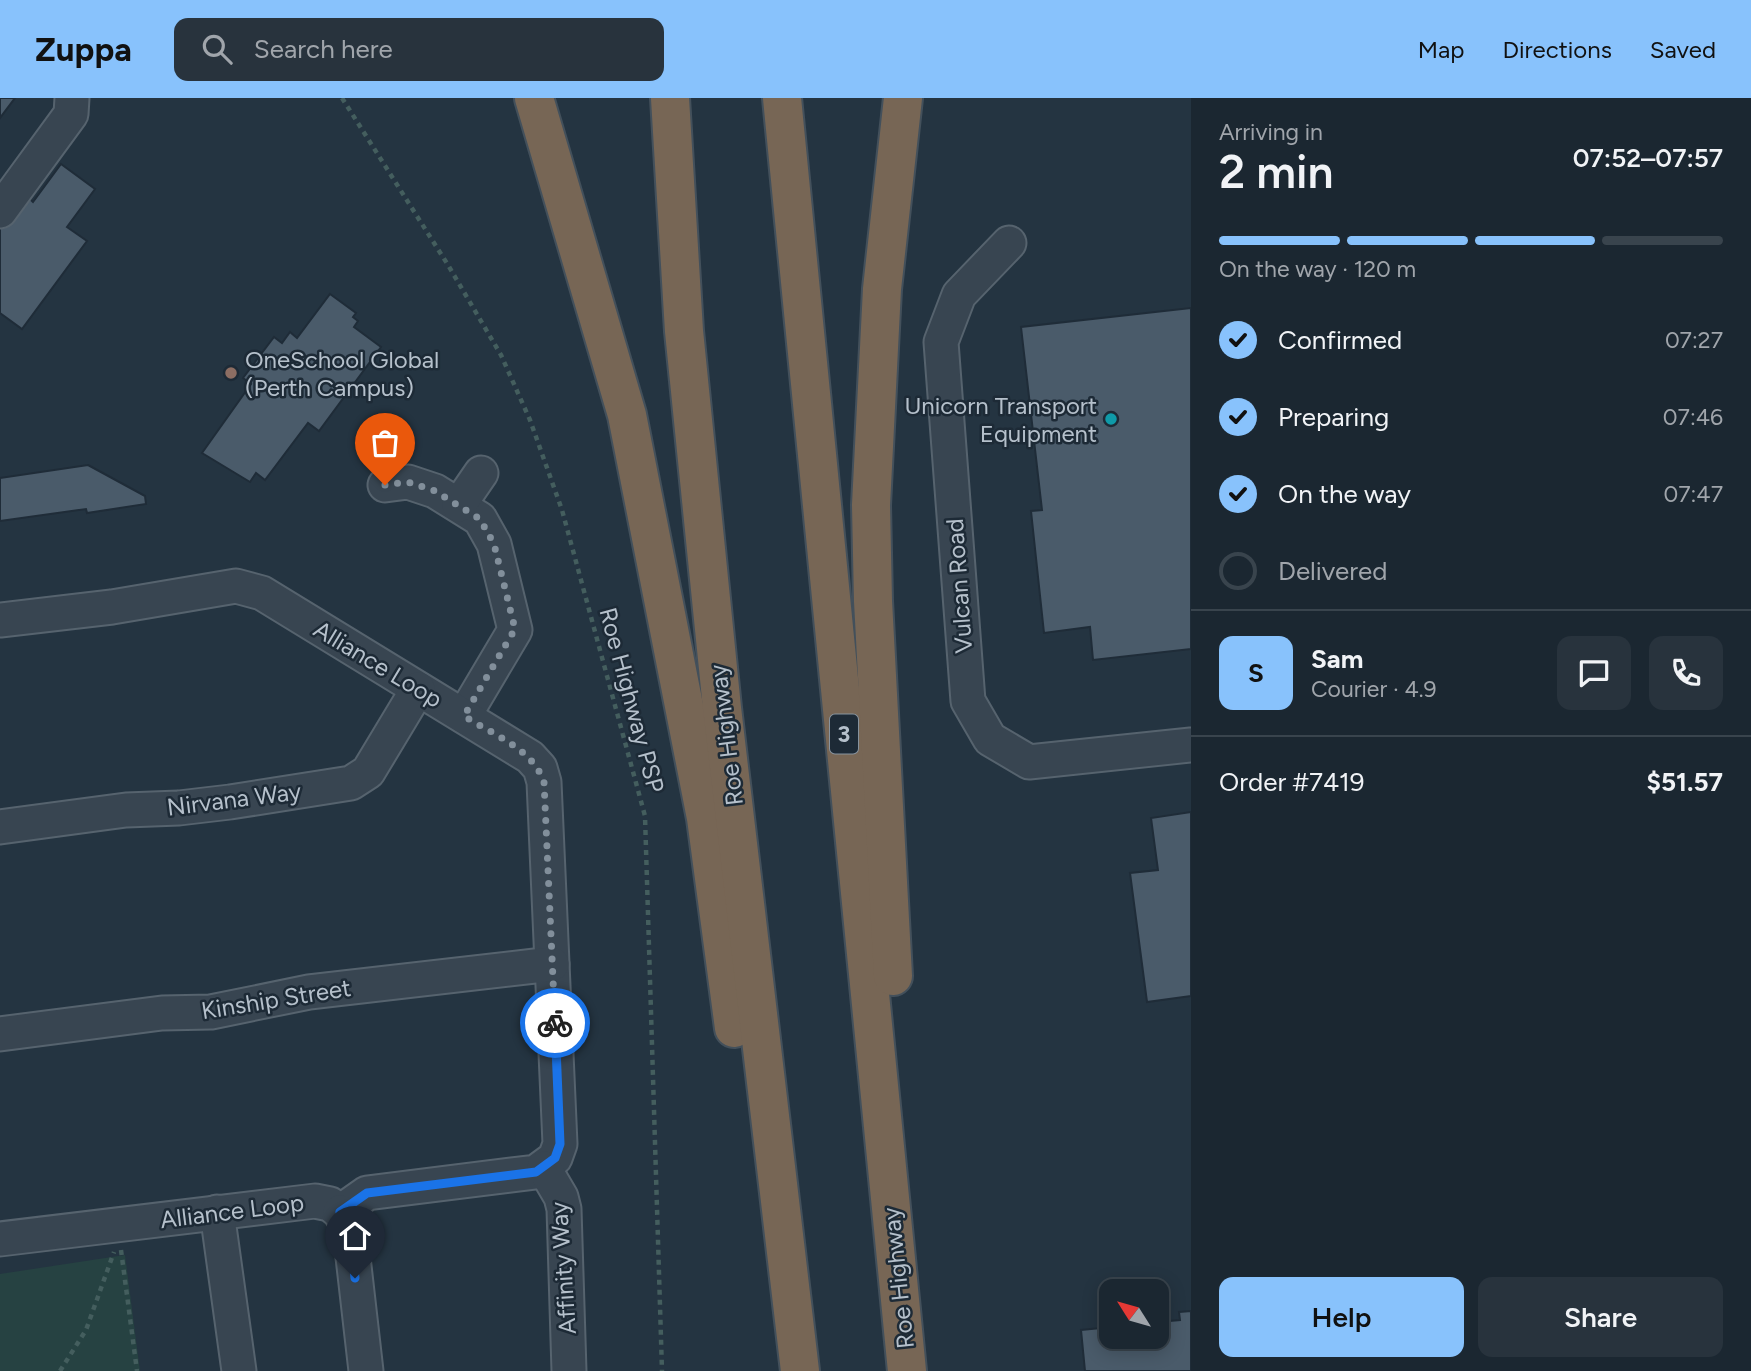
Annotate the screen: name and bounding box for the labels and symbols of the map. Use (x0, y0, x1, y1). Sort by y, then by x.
place label: OneSchool Global (Perth Campus) (245, 345, 439, 402)
marker: OneSchool Global (Perth Campus) (223, 365, 239, 381)
place label: Unicorn Transport Equipment (904, 391, 1097, 448)
marker: Unicorn Transport Equipment (1103, 411, 1119, 427)
pin (355, 413, 415, 485)
street label: Vulcan Road (940, 518, 978, 654)
street label: Roe Highway PSP (593, 604, 671, 796)
street label: Alliance Loop (309, 614, 447, 714)
street label: Roe Highway (703, 662, 749, 807)
road number: 3 (830, 714, 858, 754)
street label: Nirvana Way (165, 776, 303, 822)
street label: Kinship Street (199, 973, 353, 1025)
courier (520, 988, 590, 1058)
street label: Alliance Loop (159, 1188, 305, 1234)
street label: Affinity Way (544, 1200, 582, 1335)
street label: Roe Highway (876, 1205, 920, 1350)
pin (325, 1206, 385, 1278)
north arrow (1099, 1279, 1169, 1349)

